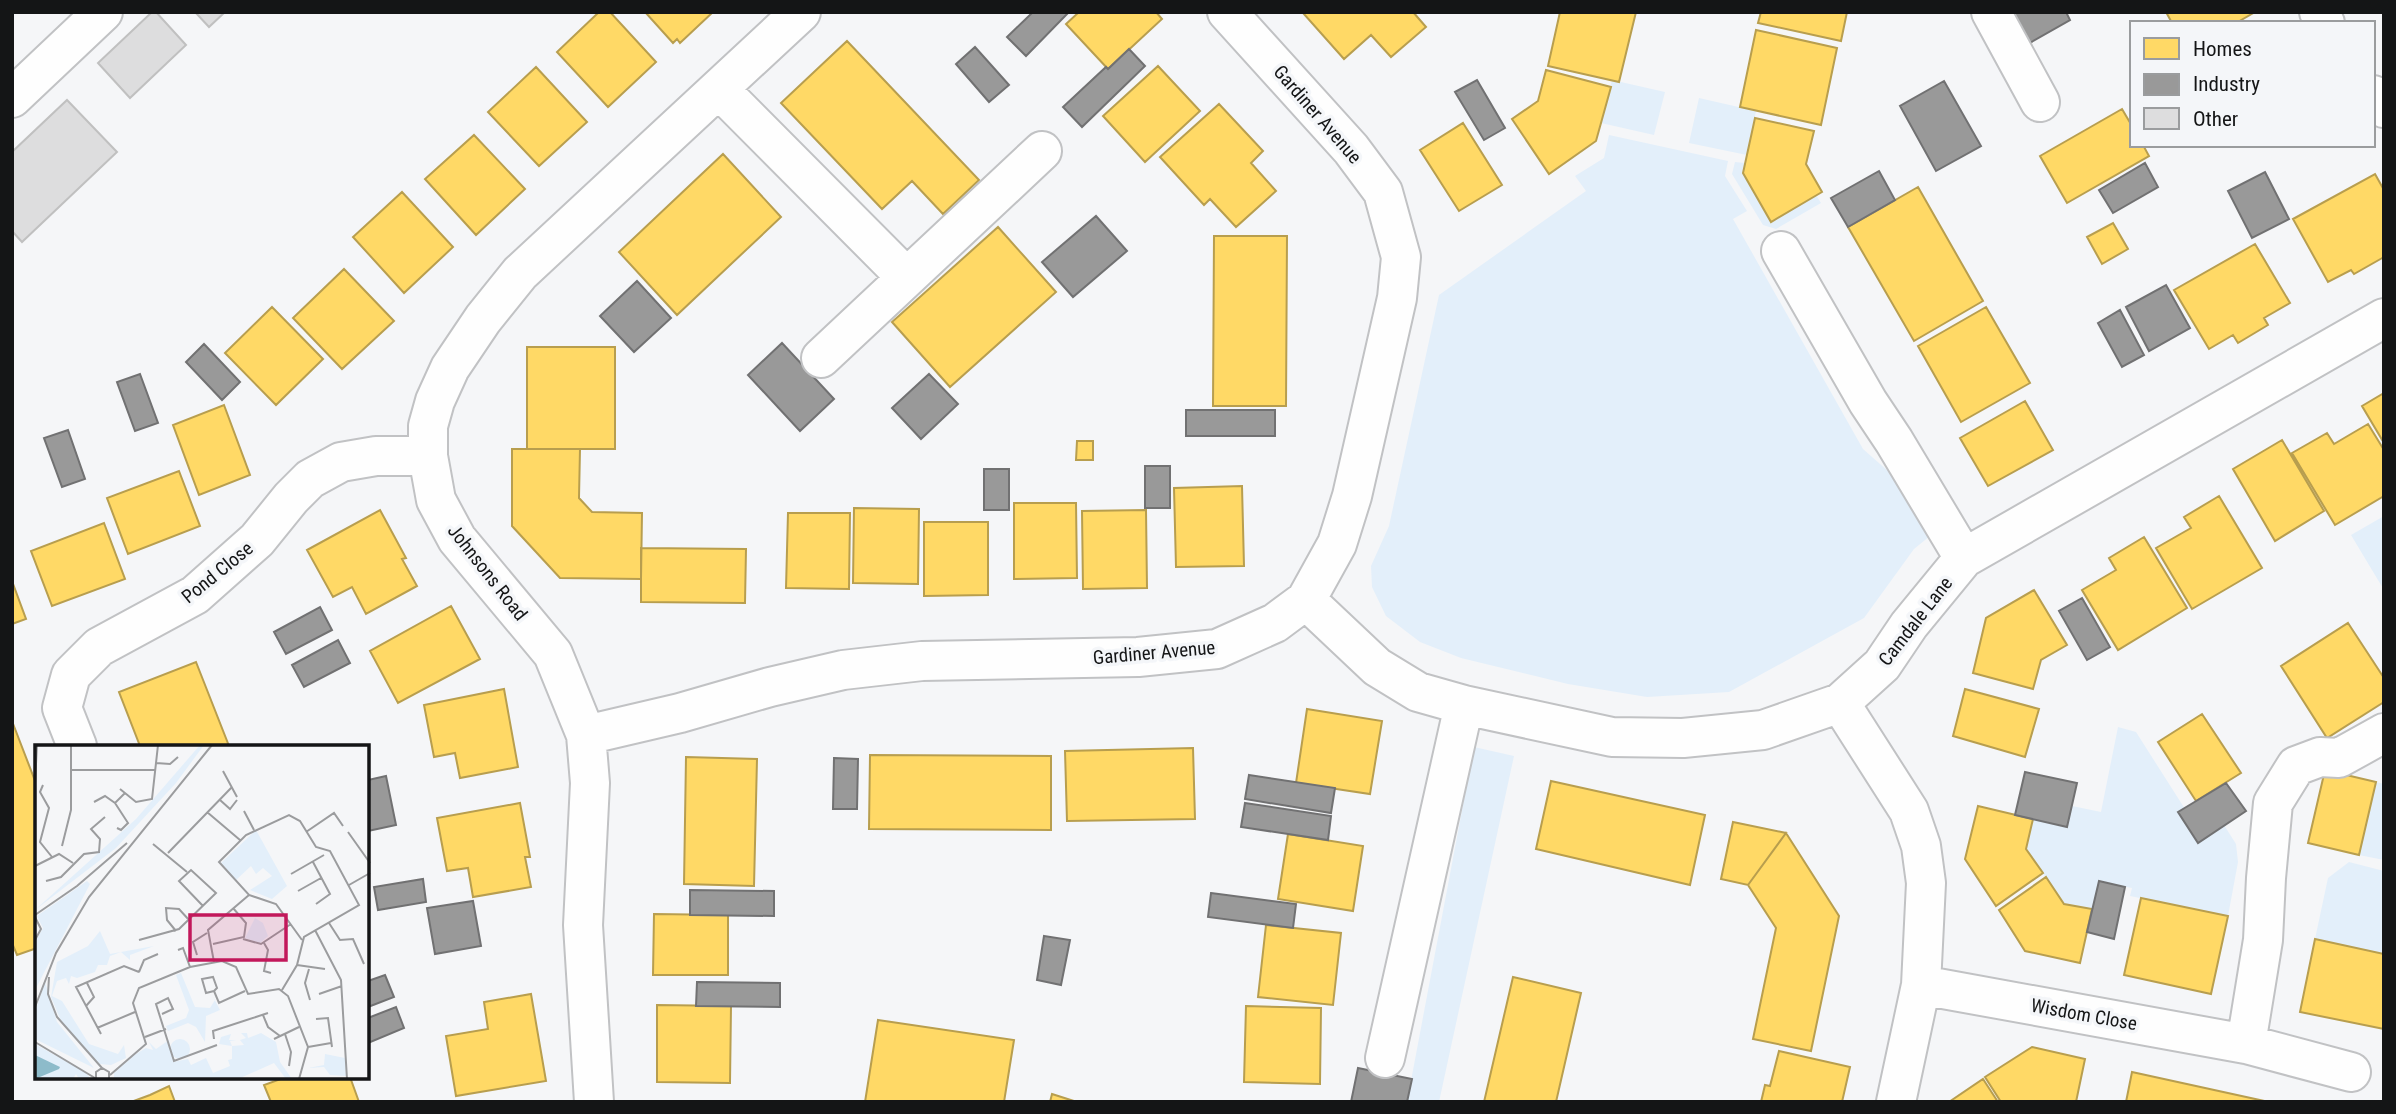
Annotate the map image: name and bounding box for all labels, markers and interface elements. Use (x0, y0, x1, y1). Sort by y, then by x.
legend (2130, 21, 2375, 147)
text: Homes (2193, 37, 2252, 61)
street label: Gardiner Avenue (1269, 60, 1367, 168)
text: Industry (2193, 72, 2260, 96)
text: Other (2193, 107, 2238, 131)
street label: Johnsons Road (443, 520, 532, 625)
street label: Pond Close (177, 537, 258, 608)
street label: Camdale Lane (1874, 572, 1957, 670)
street label: Gardiner Avenue (1092, 636, 1216, 669)
inset map (35, 745, 369, 1079)
street label: Wisdom Close (2029, 994, 2139, 1035)

